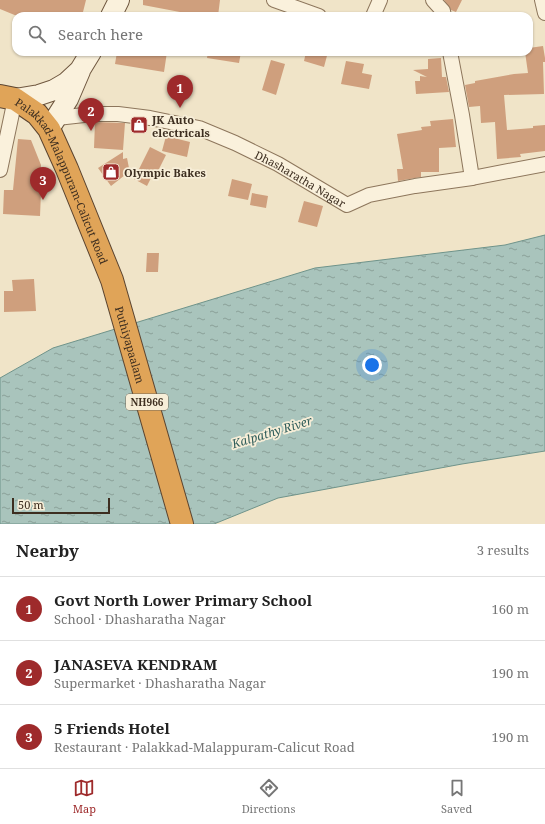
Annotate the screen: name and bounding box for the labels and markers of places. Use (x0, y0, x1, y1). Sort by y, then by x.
pin: 1 (167, 75, 193, 108)
pin: 2 (78, 98, 104, 131)
place label: JK Auto electricals (151, 112, 210, 140)
shop icon: JK Auto electricals (129, 115, 149, 135)
shop icon: Olympic Bakes (101, 162, 121, 182)
place label: Olympic Bakes (124, 165, 206, 180)
pin: 3 (30, 167, 56, 200)

